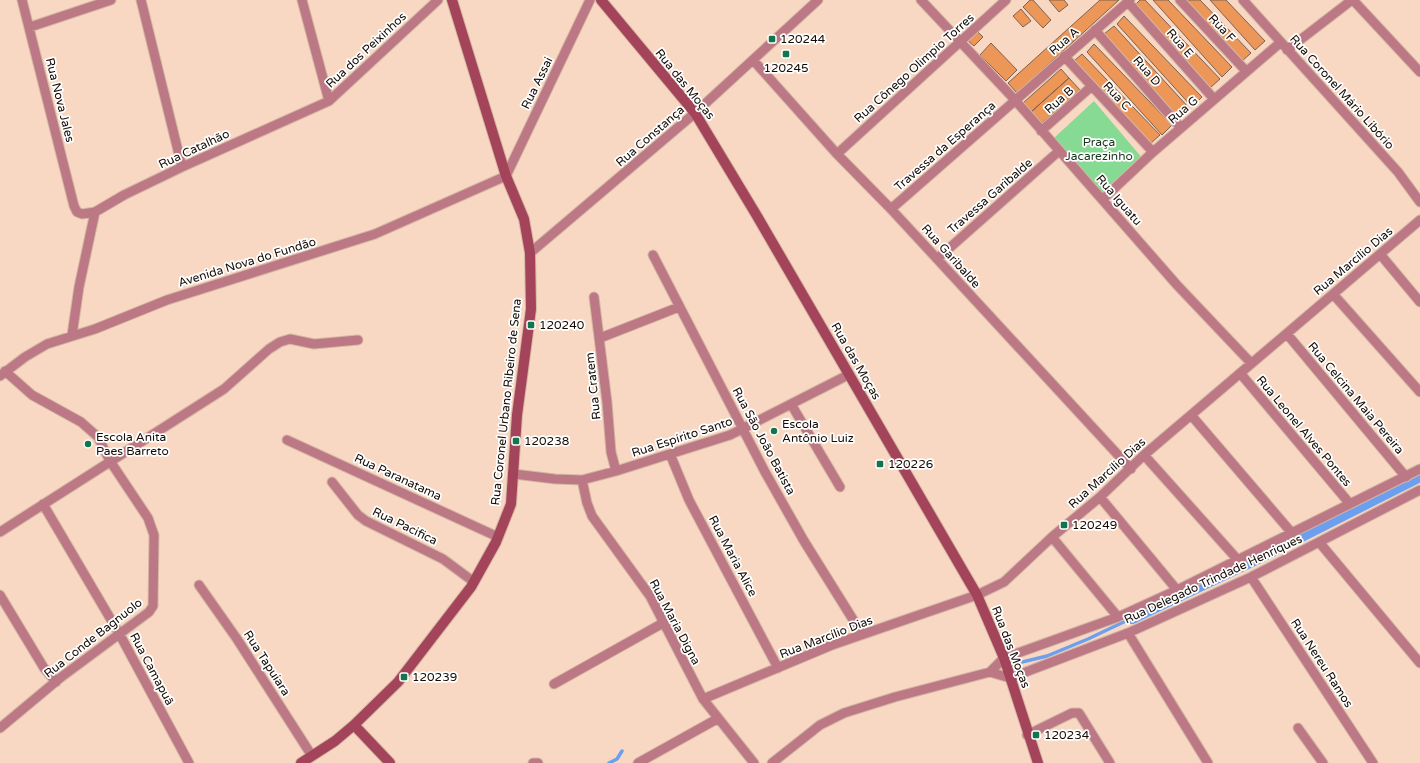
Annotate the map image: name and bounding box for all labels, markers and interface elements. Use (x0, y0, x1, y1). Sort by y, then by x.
street label: Rua dos Peixinhos (323, 9, 409, 91)
street label: Rua Cônego Olimpio Torres (851, 10, 977, 125)
street label: Rua F (1206, 11, 1238, 45)
street label: Rua A (1046, 24, 1082, 58)
street label: Rua E (1164, 26, 1196, 60)
place label: 120244 (780, 32, 826, 46)
street label: Rua Coronel Mário Libório (1287, 32, 1397, 152)
marker: 120244 (767, 34, 777, 44)
street label: Rua das Moças (652, 46, 718, 122)
marker: 120245 (781, 49, 791, 59)
street label: Rua D (1130, 53, 1164, 89)
street label: Rua Assai (518, 55, 556, 111)
street label: Rua Nova Jales (43, 56, 77, 144)
place label: 120245 (763, 61, 809, 75)
street label: Rua C (1100, 79, 1134, 113)
street label: Rua B (1042, 83, 1076, 117)
street label: Rua G (1165, 93, 1201, 127)
street label: Travessa da Esperança (892, 98, 998, 194)
street label: Rua Constança (613, 103, 687, 169)
street label: Rua Catalhão (156, 127, 232, 171)
park label: Praça Jacarezinho (1065, 135, 1133, 163)
street label: Travessa Garibalde (945, 155, 1035, 237)
street label: Rua Iguatu (1093, 172, 1145, 228)
street label: Rua Garibalde (919, 221, 983, 291)
street label: Rua Marcílio Dias (1311, 224, 1395, 298)
street label: Avenida Nova do Fundão (176, 234, 318, 290)
street label: Rua Coronel Urbano Ribeiro de Sena (488, 298, 524, 506)
place label: 120240 (539, 318, 585, 332)
marker: 120240 (526, 320, 536, 330)
street label: Rua das Moças (828, 320, 884, 402)
street label: Rua Celcina Maia Pereira (1305, 339, 1407, 457)
street label: Rua Cratem (583, 352, 603, 420)
street label: Rua Leonel Alves Pontes (1254, 373, 1355, 489)
street label: Rua São João Batista (730, 385, 798, 497)
street label: Rua Espírito Santo (630, 414, 734, 460)
place label: Escola Antônio Luiz (782, 417, 854, 445)
marker: Escola Antônio Luiz (769, 426, 779, 436)
place label: Escola Anita Paes Barreto (96, 430, 169, 458)
place label: 120238 (524, 434, 569, 448)
street label: Rua Marcílio Dias (1066, 435, 1149, 511)
marker: 120238 (511, 436, 521, 446)
marker: Escola Anita Paes Barreto (83, 439, 93, 449)
street label: Rua Paranatama (352, 451, 444, 503)
place label: 120226 (888, 457, 933, 471)
marker: 120226 (875, 459, 885, 469)
street label: Rua Pacifica (370, 504, 440, 548)
street label: Rua Maria Alice (706, 513, 760, 599)
place label: 120249 (1072, 518, 1117, 532)
marker: 120249 (1059, 520, 1069, 530)
street label: Rua Delegado Trindade Henriques (1122, 531, 1304, 626)
street label: Rua Maria Digna (647, 577, 703, 667)
street label: Rua Conde Bagnuolo (41, 595, 145, 681)
street label: Rua das Moças (989, 604, 1033, 690)
street label: Rua Marcílio Dias (777, 613, 875, 661)
street label: Rua Nereu Ramos (1288, 616, 1356, 710)
street label: Rua Tapuiara (241, 628, 293, 698)
street label: Rua Camapuã (127, 630, 177, 708)
place label: 120239 (412, 670, 457, 684)
marker: 120239 (399, 672, 409, 682)
place label: 120234 (1044, 728, 1090, 742)
marker: 120234 (1031, 730, 1041, 740)

